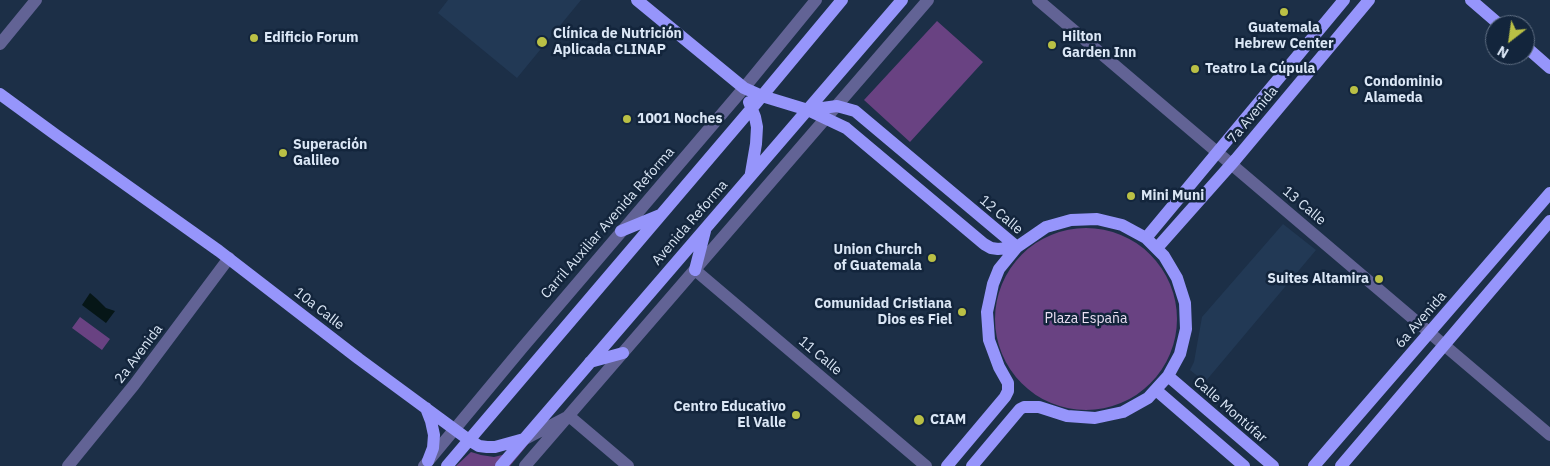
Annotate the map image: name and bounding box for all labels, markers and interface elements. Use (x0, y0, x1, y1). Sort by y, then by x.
marker: Guatemala Hebrew Center (1278, 6, 1290, 18)
north arrow (1485, 15, 1535, 65)
place label: Guatemala Hebrew Center (1234, 20, 1334, 52)
place label: Clínica de Nutrición Aplicada CLINAP (553, 26, 682, 58)
place label: Hilton Garden Inn (1062, 29, 1136, 62)
place label: Edificio Forum (264, 30, 359, 46)
marker: Edificio Forum (248, 32, 260, 44)
marker: Clínica de Nutrición Aplicada CLINAP (535, 35, 549, 49)
marker: Hilton Garden Inn (1046, 39, 1058, 51)
text: N (1494, 42, 1512, 62)
place label: Teatro La Cúpula (1205, 61, 1315, 77)
marker: Teatro La Cúpula (1189, 63, 1201, 75)
place label: Condominio Alameda (1364, 74, 1443, 106)
street label: 7a Avenida (1224, 83, 1282, 147)
marker: Condominio Alameda (1348, 84, 1360, 96)
place label: 1001 Noches (637, 111, 722, 127)
marker: 1001 Noches (621, 113, 633, 125)
place label: Superación Galileo (293, 137, 367, 170)
street label: Carril Auxiliar Avenida Reforma (538, 144, 678, 302)
marker: Superación Galileo (277, 147, 289, 159)
street label: Avenida Reforma (649, 177, 731, 269)
street label: 13 Calle (1279, 183, 1329, 229)
place label: Mini Muni (1141, 188, 1204, 204)
marker: Mini Muni (1125, 190, 1137, 202)
street label: 12 Calle (976, 192, 1026, 238)
place label: Union Church of Guatemala (833, 242, 922, 274)
marker: Union Church of Guatemala (926, 252, 938, 264)
place label: Suites Altamira (1267, 271, 1369, 287)
marker: Suites Altamira (1373, 273, 1385, 285)
street label: 10a Calle (291, 284, 347, 334)
street label: 6a Avenida (1392, 288, 1450, 352)
place label: Comunidad Cristiana Dios es Fiel (814, 296, 952, 328)
marker: Comunidad Cristiana Dios es Fiel (956, 306, 968, 318)
park label: Plaza España (1044, 311, 1128, 327)
street label: 2a Avenida (111, 321, 167, 387)
street label: 11 Calle (795, 333, 845, 379)
street label: Calle Montúfar (1190, 374, 1270, 446)
place label: Centro Educativo El Valle (674, 399, 786, 432)
marker: Centro Educativo El Valle (790, 409, 802, 421)
place label: CIAM (930, 412, 966, 428)
marker: CIAM (912, 413, 926, 427)

